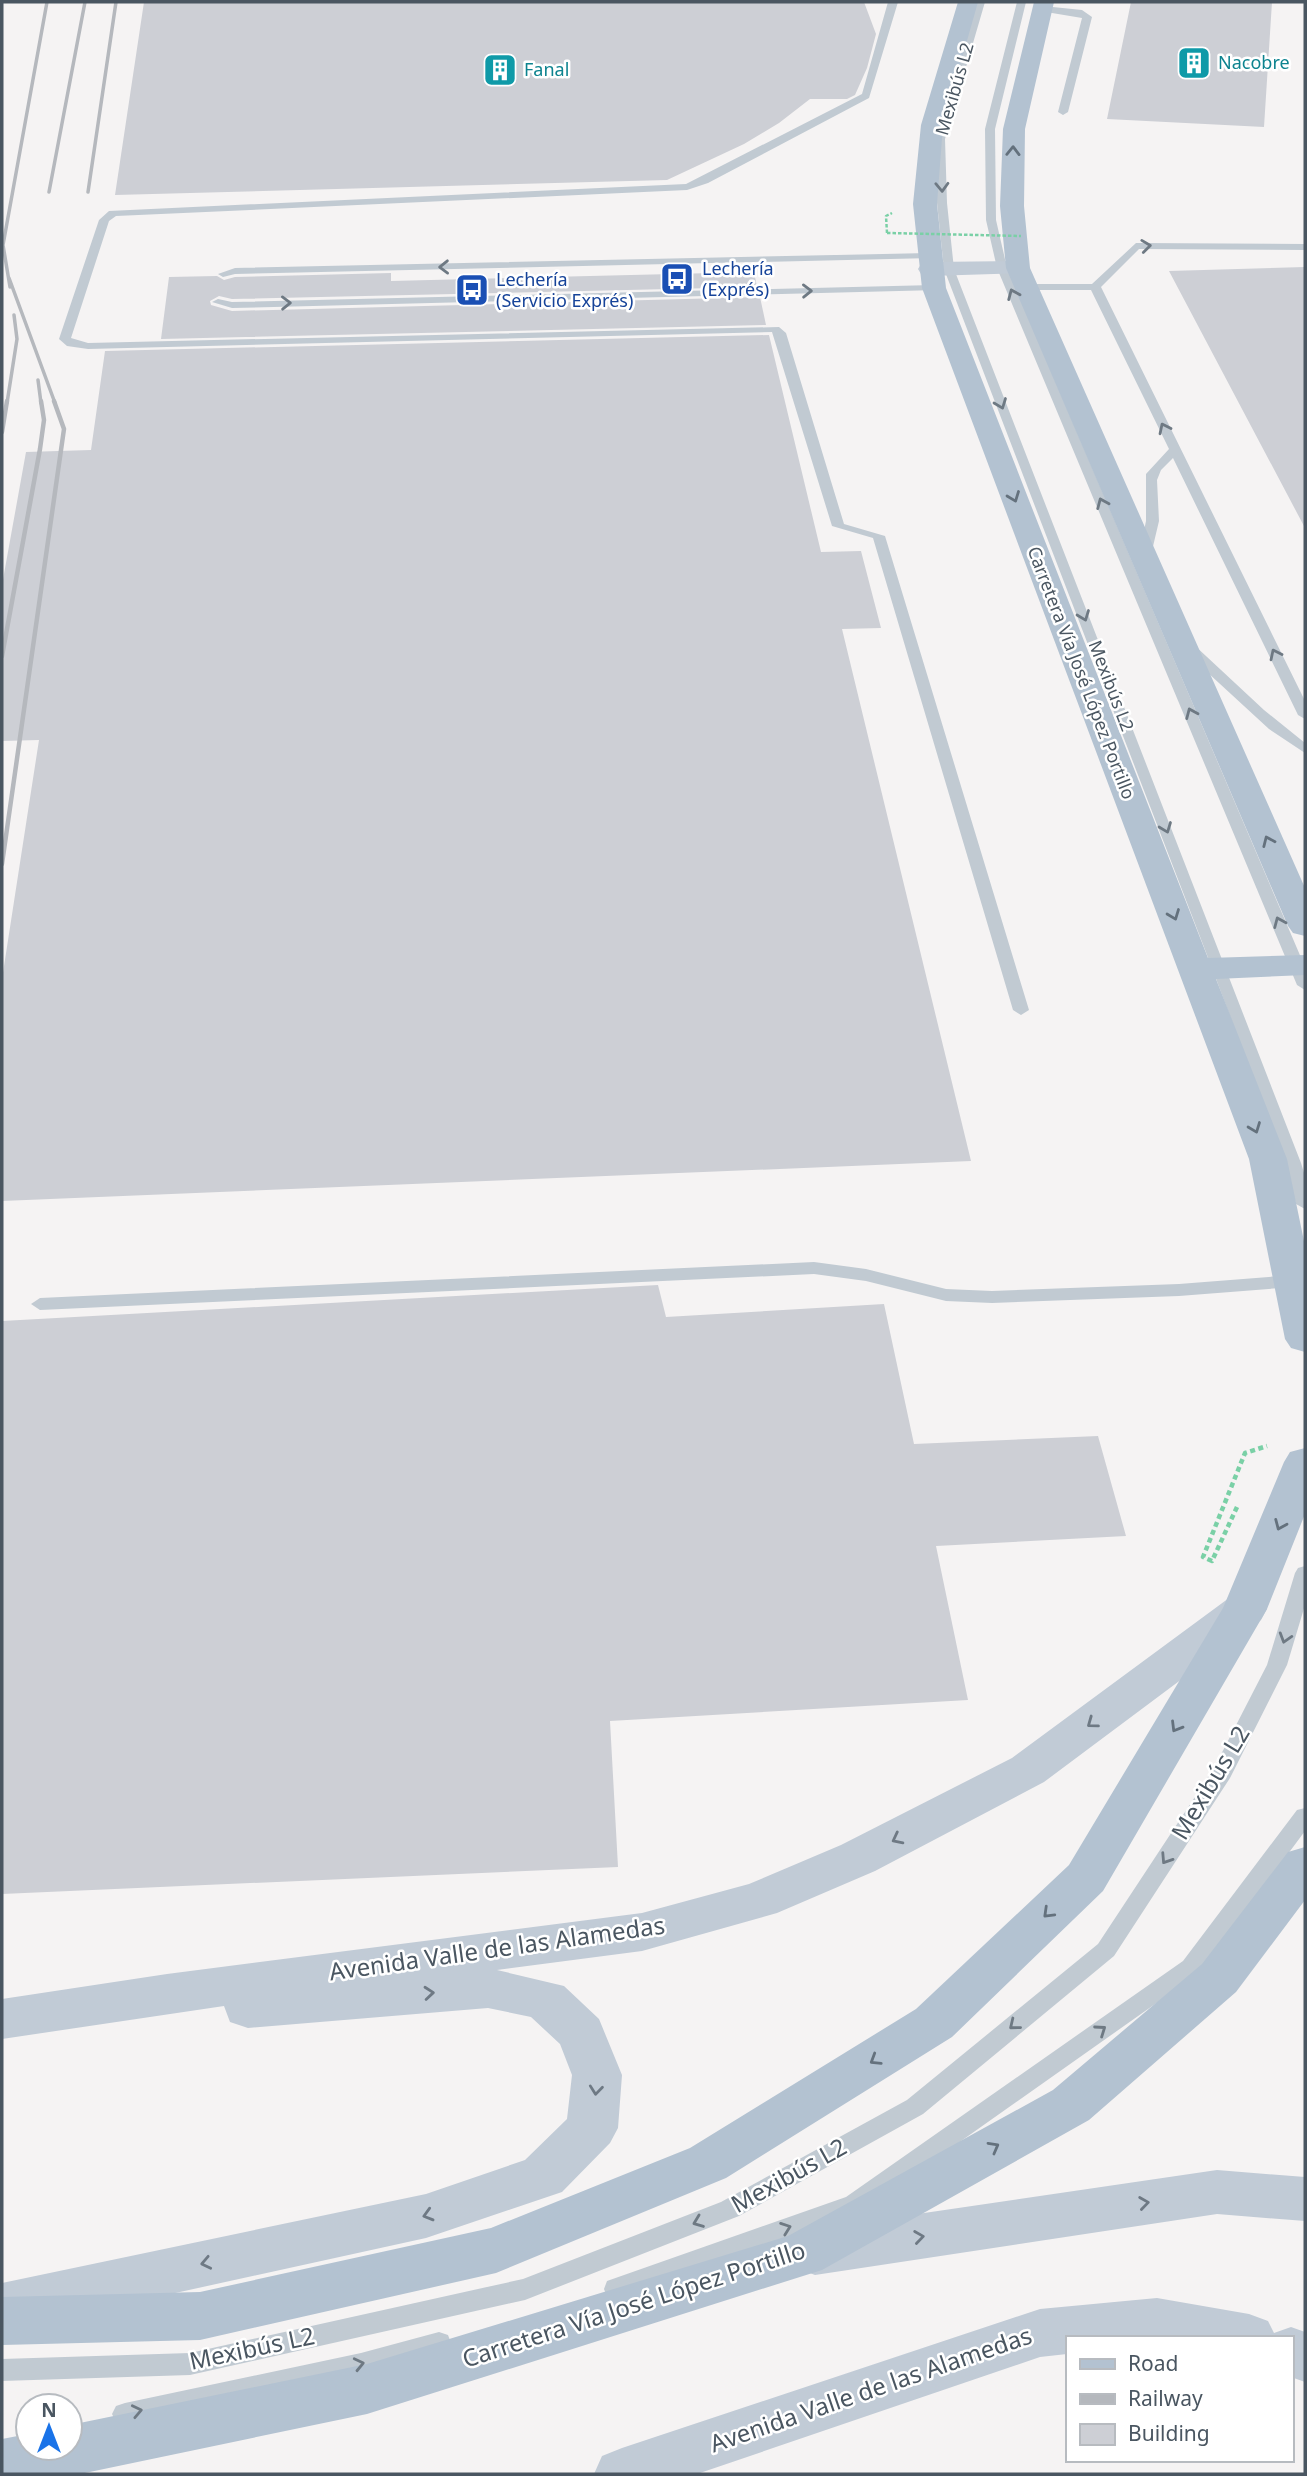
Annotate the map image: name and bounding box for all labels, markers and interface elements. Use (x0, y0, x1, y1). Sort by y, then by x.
street label: Mexibús L2 (929, 40, 979, 138)
building icon: Nacobre (1175, 44, 1213, 82)
place label: Nacobre (1218, 50, 1290, 74)
building icon: Fanal (481, 51, 519, 89)
place label: Fanal (524, 57, 569, 81)
one-way arrow (1005, 146, 1021, 156)
one-way arrow (934, 182, 949, 193)
one-way arrow (1140, 239, 1152, 254)
place label: Lechería (Exprés) (702, 256, 774, 301)
one-way arrow (439, 259, 450, 274)
bus stop icon: Lechería (Exprés) (658, 260, 696, 298)
place label: Lechería (Servicio Exprés) (496, 267, 633, 312)
bus stop icon: Lechería (Servicio Exprés) (453, 271, 491, 309)
one-way arrow (802, 284, 813, 299)
one-way arrow (1007, 289, 1021, 301)
one-way arrow (280, 296, 291, 311)
one-way arrow (993, 398, 1007, 410)
one-way arrow (1158, 423, 1172, 435)
one-way arrow (1006, 490, 1020, 502)
one-way arrow (1096, 498, 1110, 511)
street label: Carretera Vía José López Portillo (1023, 543, 1141, 803)
one-way arrow (1075, 610, 1089, 622)
street label: Mexibús L2 (1084, 637, 1140, 735)
one-way arrow (1270, 649, 1284, 661)
one-way arrow (1185, 708, 1199, 720)
one-way arrow (1158, 822, 1172, 834)
one-way arrow (1262, 835, 1276, 848)
one-way arrow (1166, 909, 1180, 921)
one-way arrow (1273, 917, 1287, 930)
one-way arrow (1247, 1121, 1261, 1133)
one-way arrow (1275, 1519, 1289, 1531)
one-way arrow (1279, 1632, 1294, 1644)
one-way arrow (1087, 1714, 1100, 1727)
street label: Mexibús L2 (1163, 1719, 1257, 1845)
one-way arrow (1171, 1719, 1184, 1732)
one-way arrow (892, 1830, 904, 1844)
one-way arrow (1161, 1851, 1174, 1864)
one-way arrow (1043, 1905, 1056, 1918)
street label: Avenida Valle de las Alamedas (327, 1908, 667, 1987)
one-way arrow (424, 1986, 435, 2001)
one-way arrow (1010, 2017, 1022, 2030)
one-way arrow (1093, 2026, 1106, 2038)
one-way arrow (870, 2051, 883, 2064)
one-way arrow (588, 2085, 603, 2096)
street label: Mexibús L2 (725, 2129, 852, 2220)
one-way arrow (987, 2142, 999, 2156)
one-way arrow (1138, 2196, 1150, 2211)
one-way arrow (422, 2207, 434, 2222)
one-way arrow (692, 2213, 704, 2227)
one-way arrow (779, 2223, 791, 2237)
one-way arrow (913, 2229, 925, 2244)
street label: Carretera Vía José López Portillo (458, 2232, 809, 2375)
one-way arrow (200, 2255, 212, 2270)
street label: Mexibús L2 (186, 2318, 317, 2377)
street label: Avenida Valle de las Alamedas (705, 2318, 1036, 2459)
legend (1066, 2336, 1293, 2462)
text: Road (1128, 2349, 1178, 2377)
one-way arrow (353, 2358, 365, 2372)
text: Railway (1128, 2384, 1203, 2412)
north arrow (14, 2392, 84, 2462)
text: N (41, 2397, 57, 2423)
one-way arrow (131, 2405, 143, 2420)
text: Building (1128, 2419, 1210, 2447)

